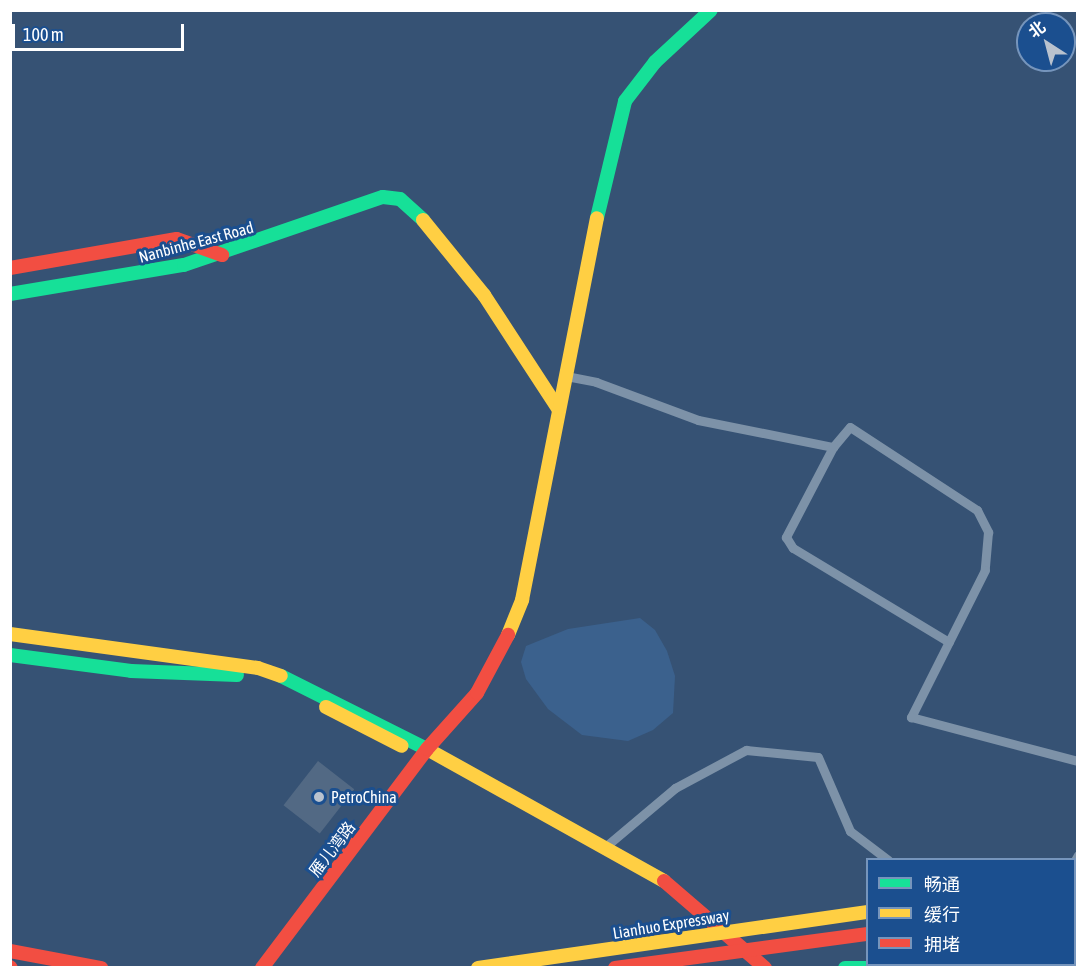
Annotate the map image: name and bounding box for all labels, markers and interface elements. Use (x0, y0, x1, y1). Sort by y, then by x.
scale bar (15, 12, 188, 50)
north arrow (1016, 12, 1076, 72)
text: 北 (1025, 17, 1048, 41)
text: 100 m (23, 24, 64, 45)
street label: Nanbinhe East Road (136, 217, 256, 267)
place label: PetroChina (331, 787, 397, 807)
marker: PetroChina (312, 790, 326, 804)
street label: 雁儿湾路 (305, 818, 359, 880)
legend (866, 858, 1076, 966)
text: 畅通 (924, 874, 960, 895)
text: 缓行 (924, 904, 960, 925)
street label: Lianhuo Expressway (611, 905, 731, 943)
text: 拥堵 (924, 934, 960, 955)

